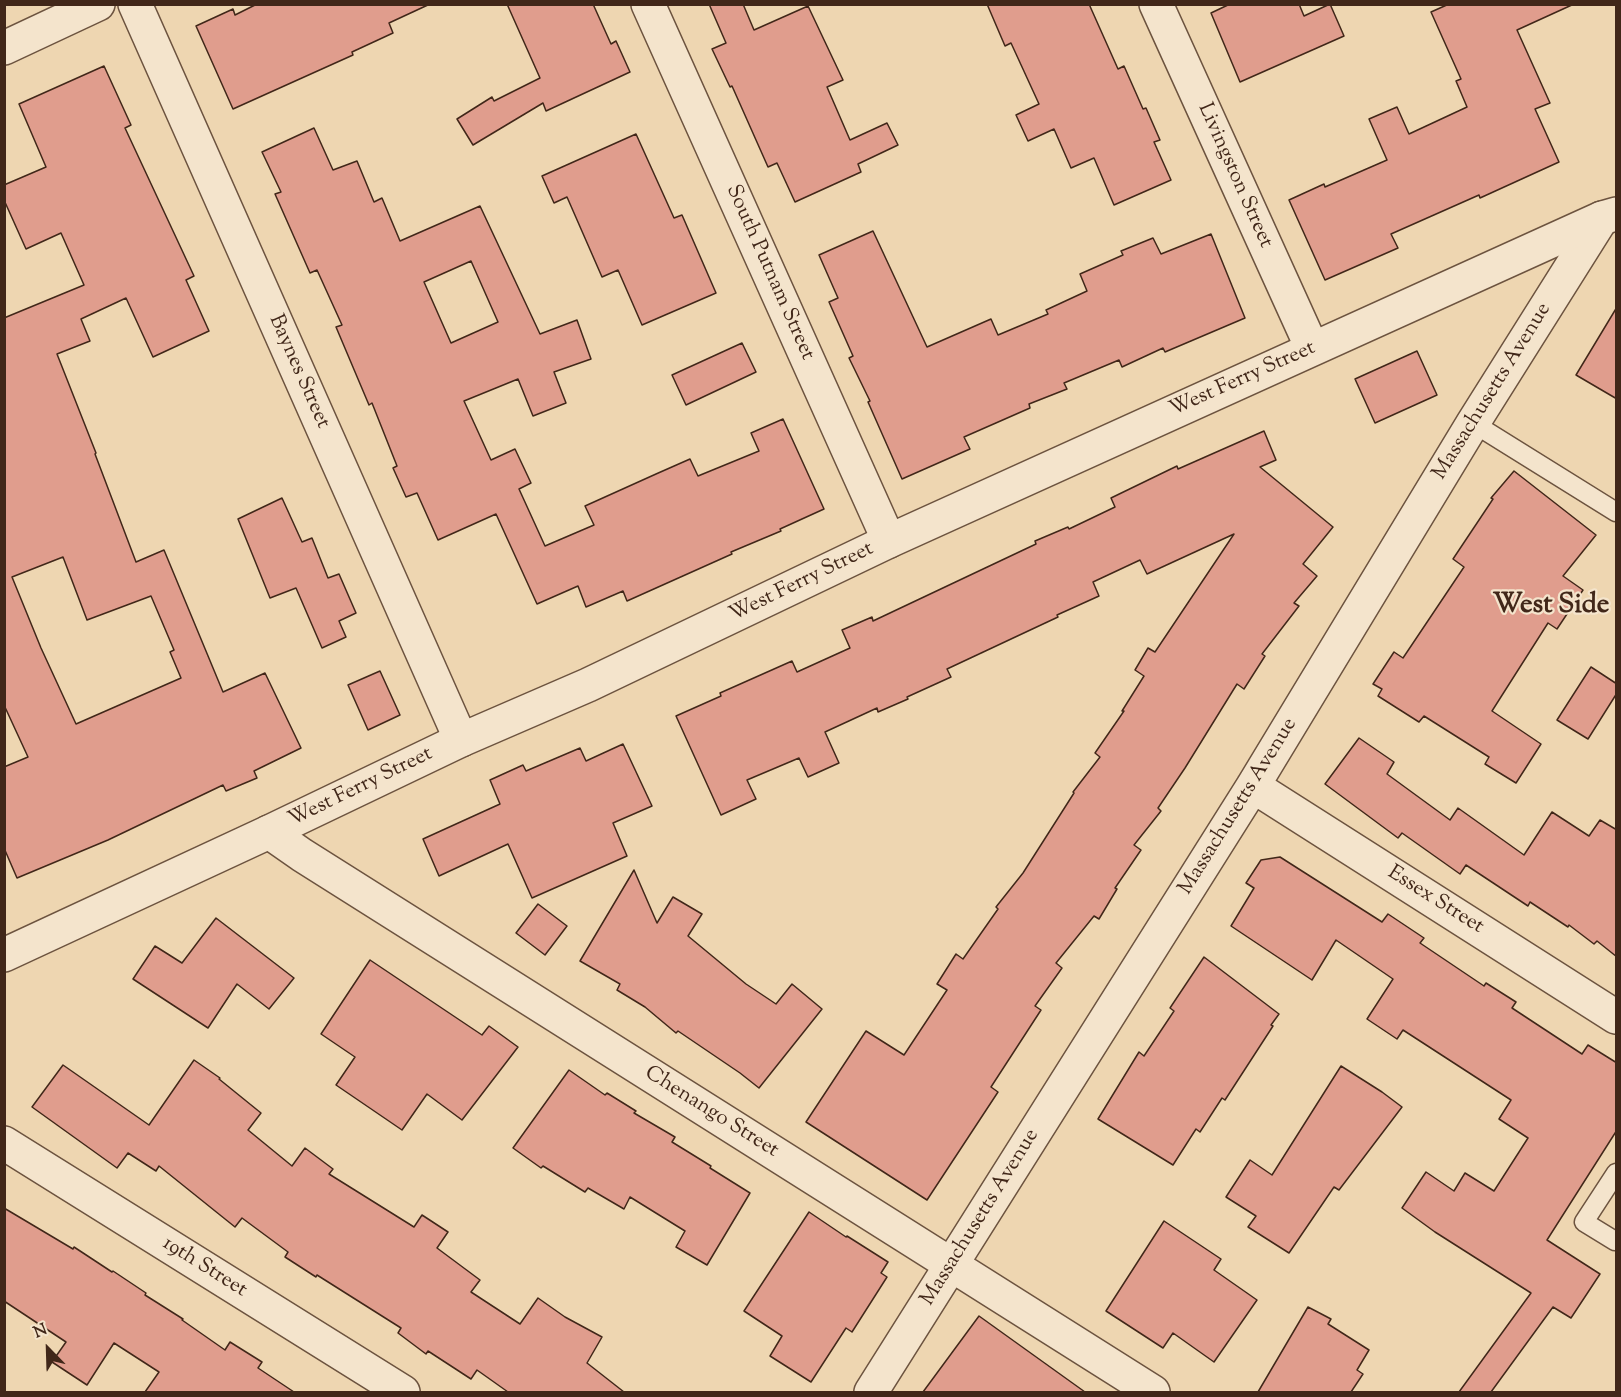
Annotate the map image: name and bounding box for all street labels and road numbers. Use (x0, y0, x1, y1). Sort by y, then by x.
street label: Livingston Street (1191, 100, 1277, 252)
street label: South Putnam Street (719, 182, 819, 364)
street label: Massachusetts Avenue (1428, 299, 1558, 485)
street label: Baynes Street (262, 311, 334, 433)
street label: West Ferry Street (1166, 337, 1320, 423)
street label: West Ferry Street (726, 537, 878, 629)
street label: Massachusetts Avenue (1174, 714, 1304, 900)
street label: West Ferry Street (285, 742, 437, 834)
street label: Essex Street (1382, 861, 1488, 941)
street label: Chenango Street (639, 1062, 783, 1164)
street label: Massachusetts Avenue (916, 1125, 1046, 1311)
street label: 19th Street (157, 1232, 251, 1304)

